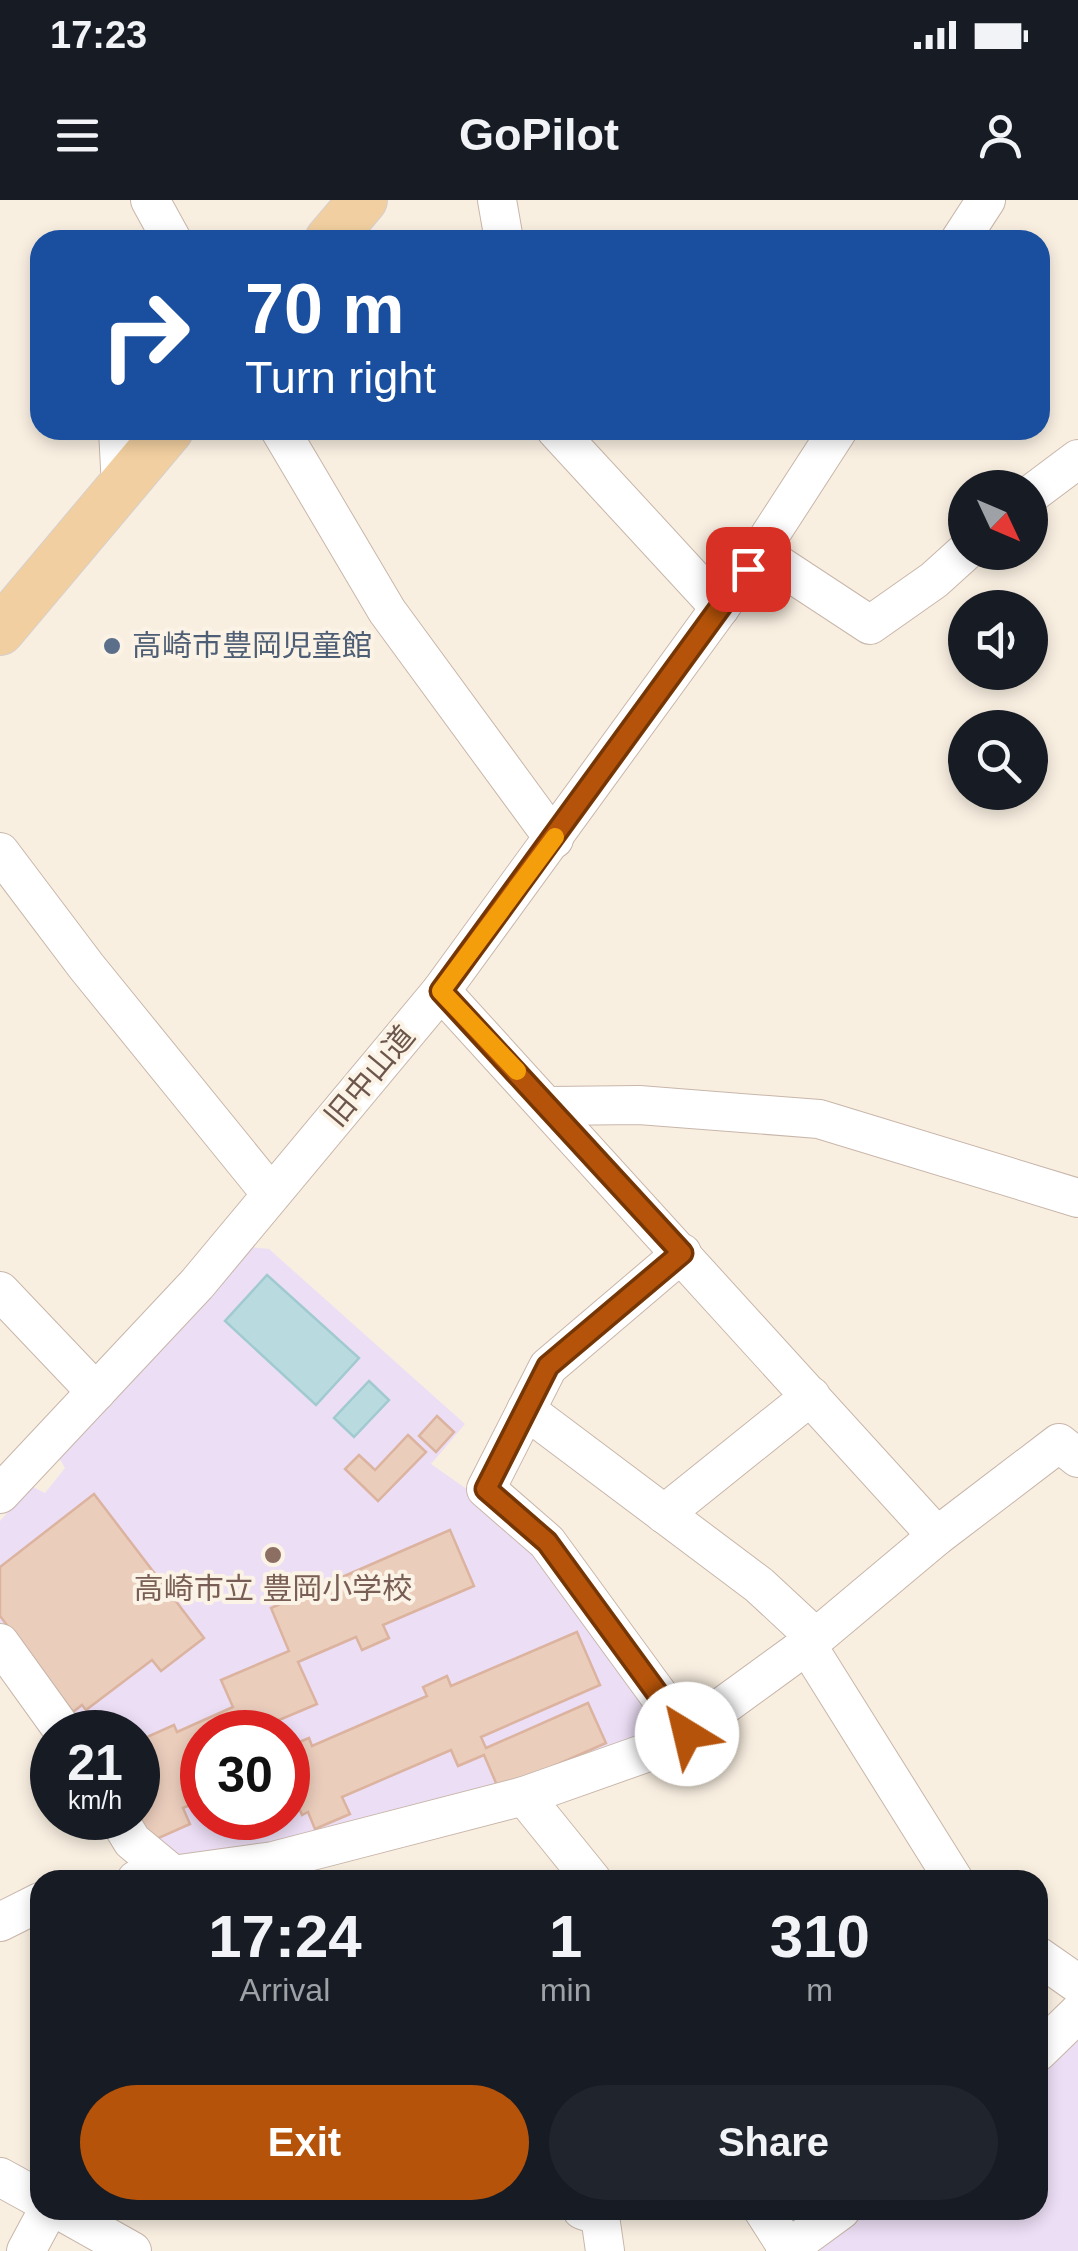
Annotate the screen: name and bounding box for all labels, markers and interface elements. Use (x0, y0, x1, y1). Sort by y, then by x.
text: 17:23 (50, 14, 147, 56)
icon: menu (50, 108, 105, 163)
icon: person (973, 108, 1028, 163)
text: GoPilot (459, 109, 619, 160)
icon: right (80, 270, 210, 400)
text: 70 m (245, 270, 405, 348)
text: Turn right (245, 352, 436, 403)
north arrow (948, 470, 1048, 570)
map controls (948, 470, 1048, 810)
pin (706, 527, 791, 612)
icon: arrive (721, 542, 776, 597)
button: sound (948, 590, 1048, 690)
place label: 高崎市豊岡児童館 (132, 629, 372, 662)
marker: 高崎市豊岡児童館 (101, 635, 123, 657)
button: search (948, 710, 1048, 810)
street label: 旧中山道 (318, 1019, 421, 1132)
marker: 高崎市立 豊岡小学校 (262, 1544, 284, 1566)
place label: 高崎市立 豊岡小学校 (134, 1572, 412, 1605)
position arrow (635, 1682, 739, 1786)
speed limit sign: 30 (180, 1710, 310, 1840)
text: 21 (67, 1735, 123, 1791)
text: km/h (68, 1786, 122, 1814)
text: 17:24 (208, 1903, 362, 1970)
text: 1 (549, 1903, 582, 1970)
text: 310 (770, 1903, 870, 1970)
text: Arrival (240, 1972, 330, 2008)
text: min (540, 1972, 591, 2008)
text: m (806, 1972, 833, 2008)
button: Exit (80, 2085, 529, 2200)
button: Share (549, 2085, 998, 2200)

